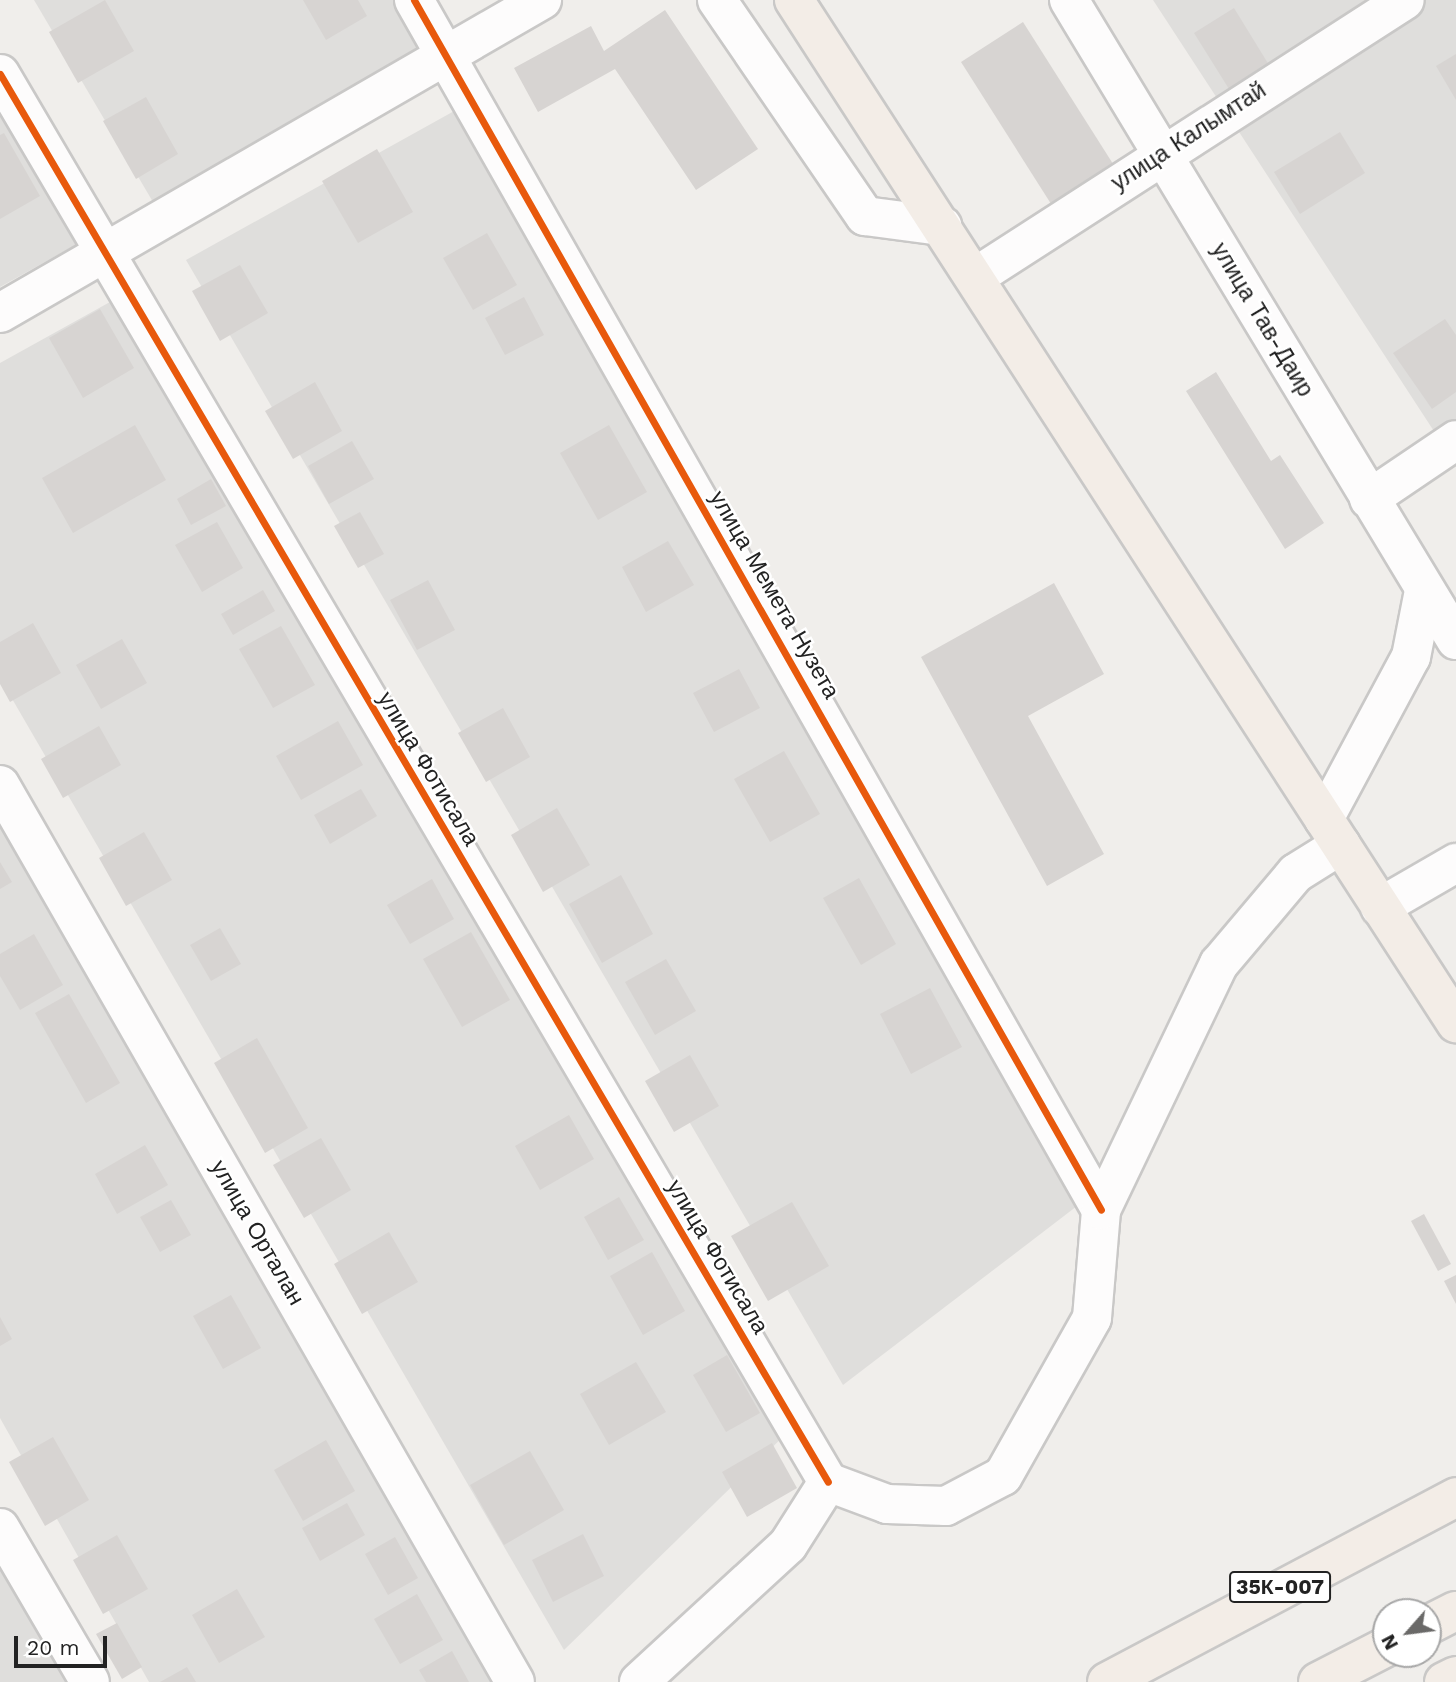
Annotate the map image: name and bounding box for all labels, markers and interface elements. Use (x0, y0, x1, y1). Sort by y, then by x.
street label: улица Калымтай (1106, 77, 1272, 197)
street label: улица Тав-Даир (1205, 238, 1319, 402)
street label: улица Мемета Нузета (703, 486, 845, 704)
street label: улица Фотисала (371, 687, 485, 851)
street label: улица Орталан (204, 1155, 310, 1311)
street label: улица Фотисала (660, 1175, 774, 1339)
road number: 35К-007 (1228, 1570, 1332, 1604)
north arrow (1372, 1598, 1442, 1668)
scale bar (18, 1622, 110, 1666)
text: N (1376, 1631, 1403, 1654)
text: 20 m (27, 1635, 79, 1660)

